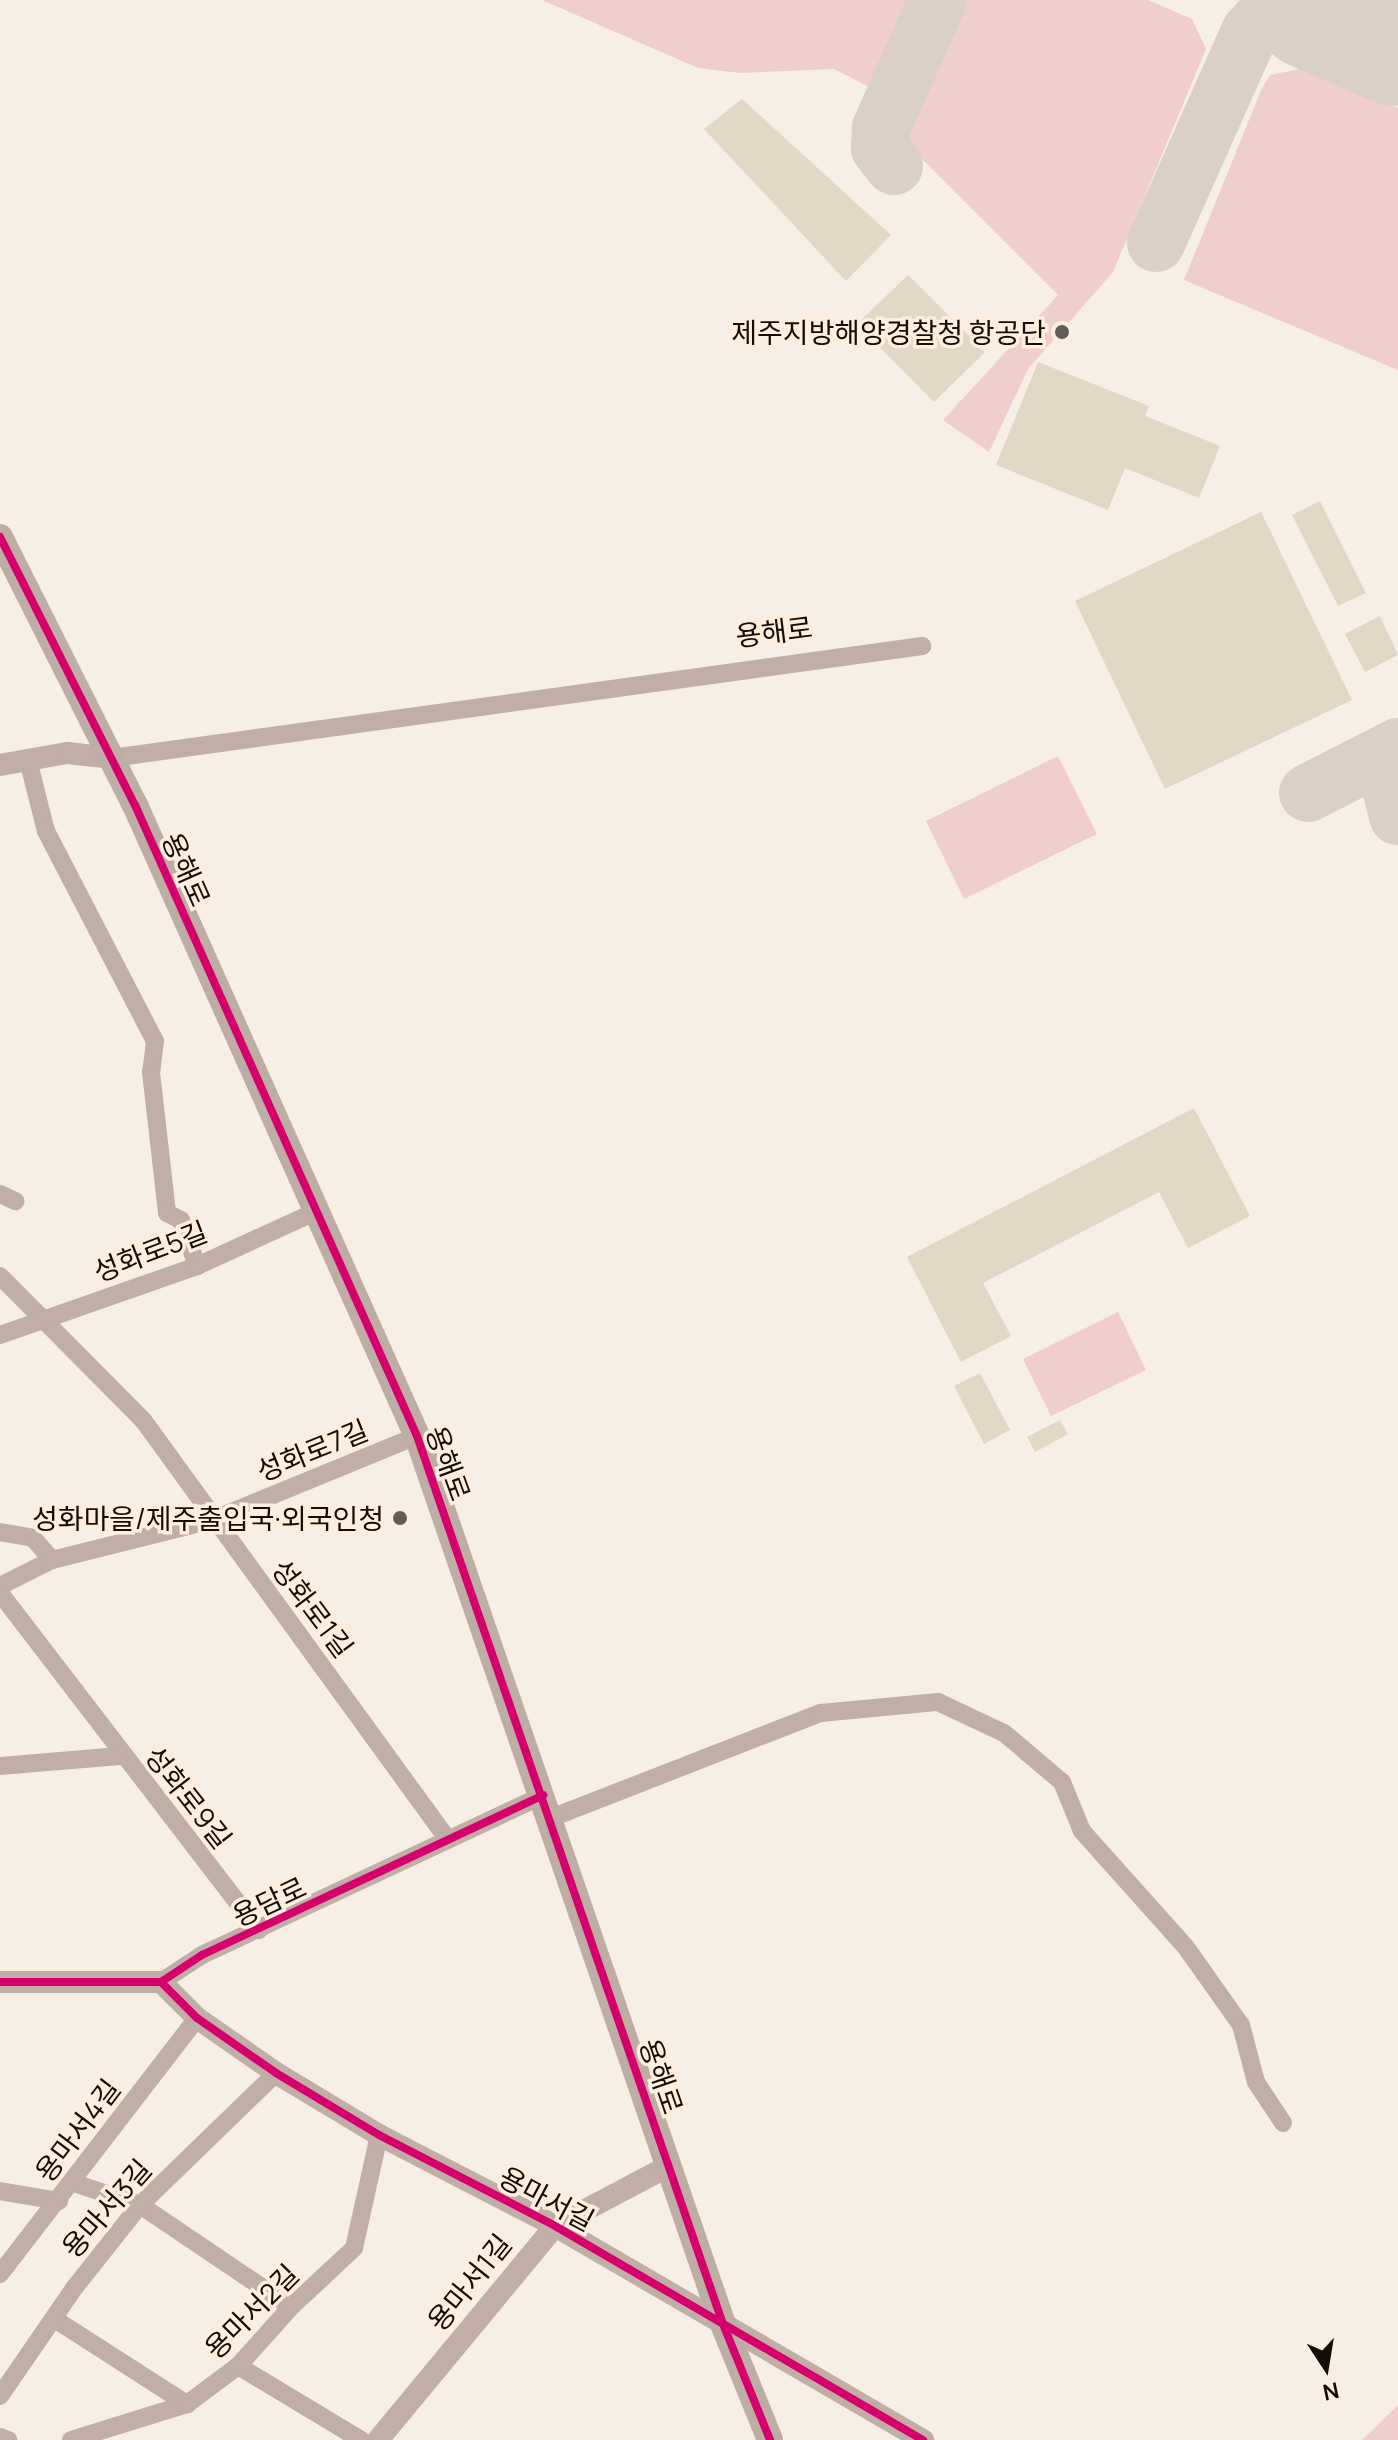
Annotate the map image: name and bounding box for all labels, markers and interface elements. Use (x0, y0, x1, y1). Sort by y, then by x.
place label: 제주지방해양경찰청 항공단 (731, 315, 1046, 349)
marker: 제주지방해양경찰청 항공단 (1053, 323, 1071, 341)
street label: 용해로 (734, 610, 814, 652)
street label: 용해로 (156, 827, 218, 911)
street label: 성화로5길 (88, 1214, 212, 1288)
street label: 성화로7길 (251, 1412, 373, 1488)
street label: 용해로 (420, 1421, 478, 1505)
place label: 성화마을/제주출입국·외국인청 (32, 1501, 384, 1535)
marker: 성화마을/제주출입국·외국인청 (391, 1509, 409, 1527)
street label: 성화로1길 (265, 1552, 361, 1664)
street label: 성화로9길 (139, 1739, 239, 1855)
street label: 용담로 (227, 1869, 311, 1933)
street label: 용해로 (634, 2034, 690, 2118)
street label: 용마서4길 (28, 2072, 126, 2188)
street label: 용마서3길 (54, 2152, 158, 2264)
street label: 용마서길 (494, 2159, 600, 2237)
street label: 용마서1길 (420, 2227, 518, 2337)
street label: 용마서2길 (197, 2257, 305, 2365)
north arrow (1286, 2328, 1366, 2408)
text: N (1320, 2375, 1342, 2408)

